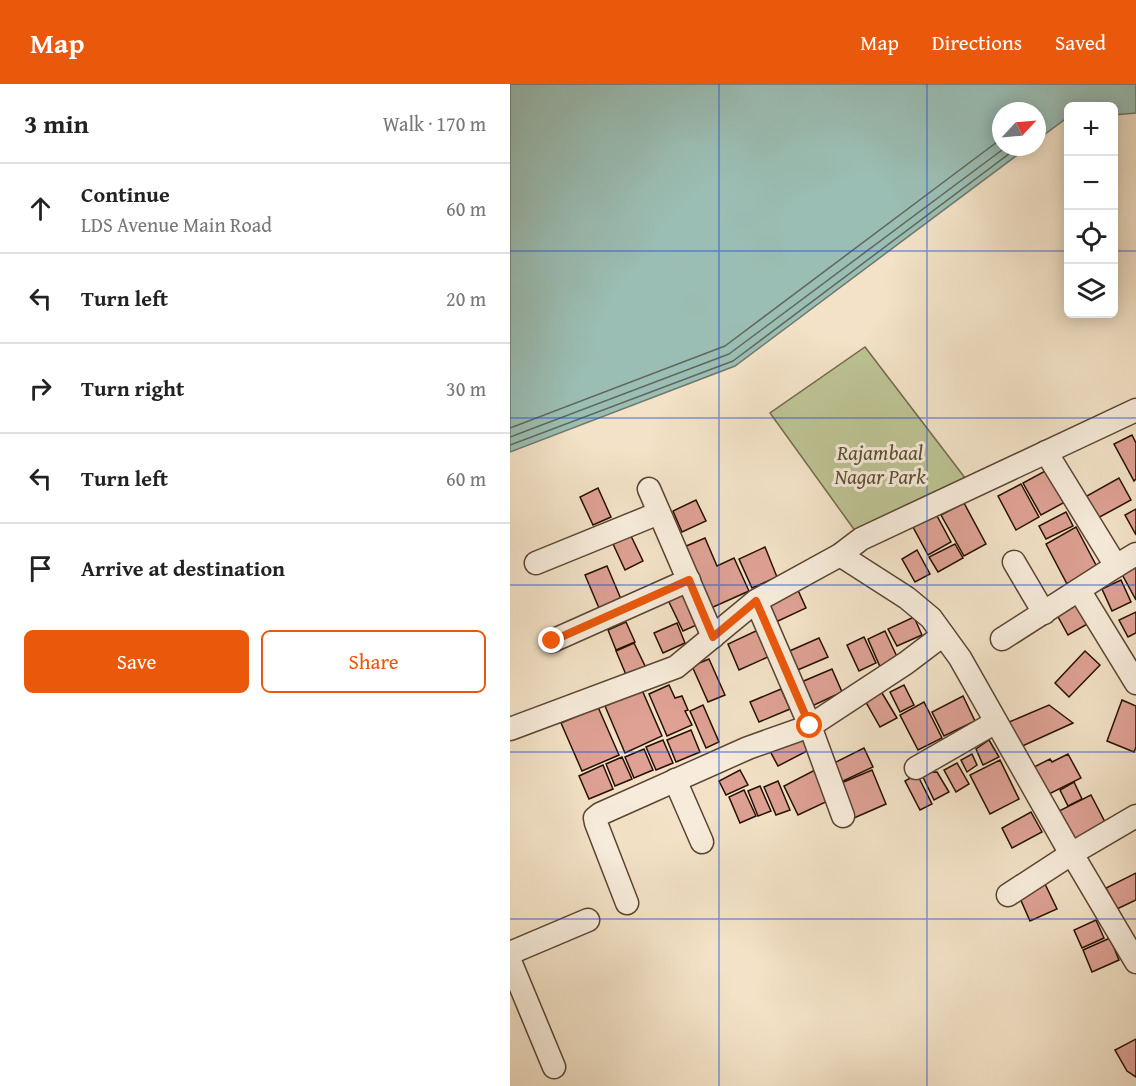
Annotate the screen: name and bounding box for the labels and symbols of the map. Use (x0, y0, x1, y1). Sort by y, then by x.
north arrow (992, 102, 1046, 156)
park label: Rajambaal Nagar Park (834, 437, 926, 492)
route end (538, 627, 564, 653)
route start (796, 712, 822, 738)

